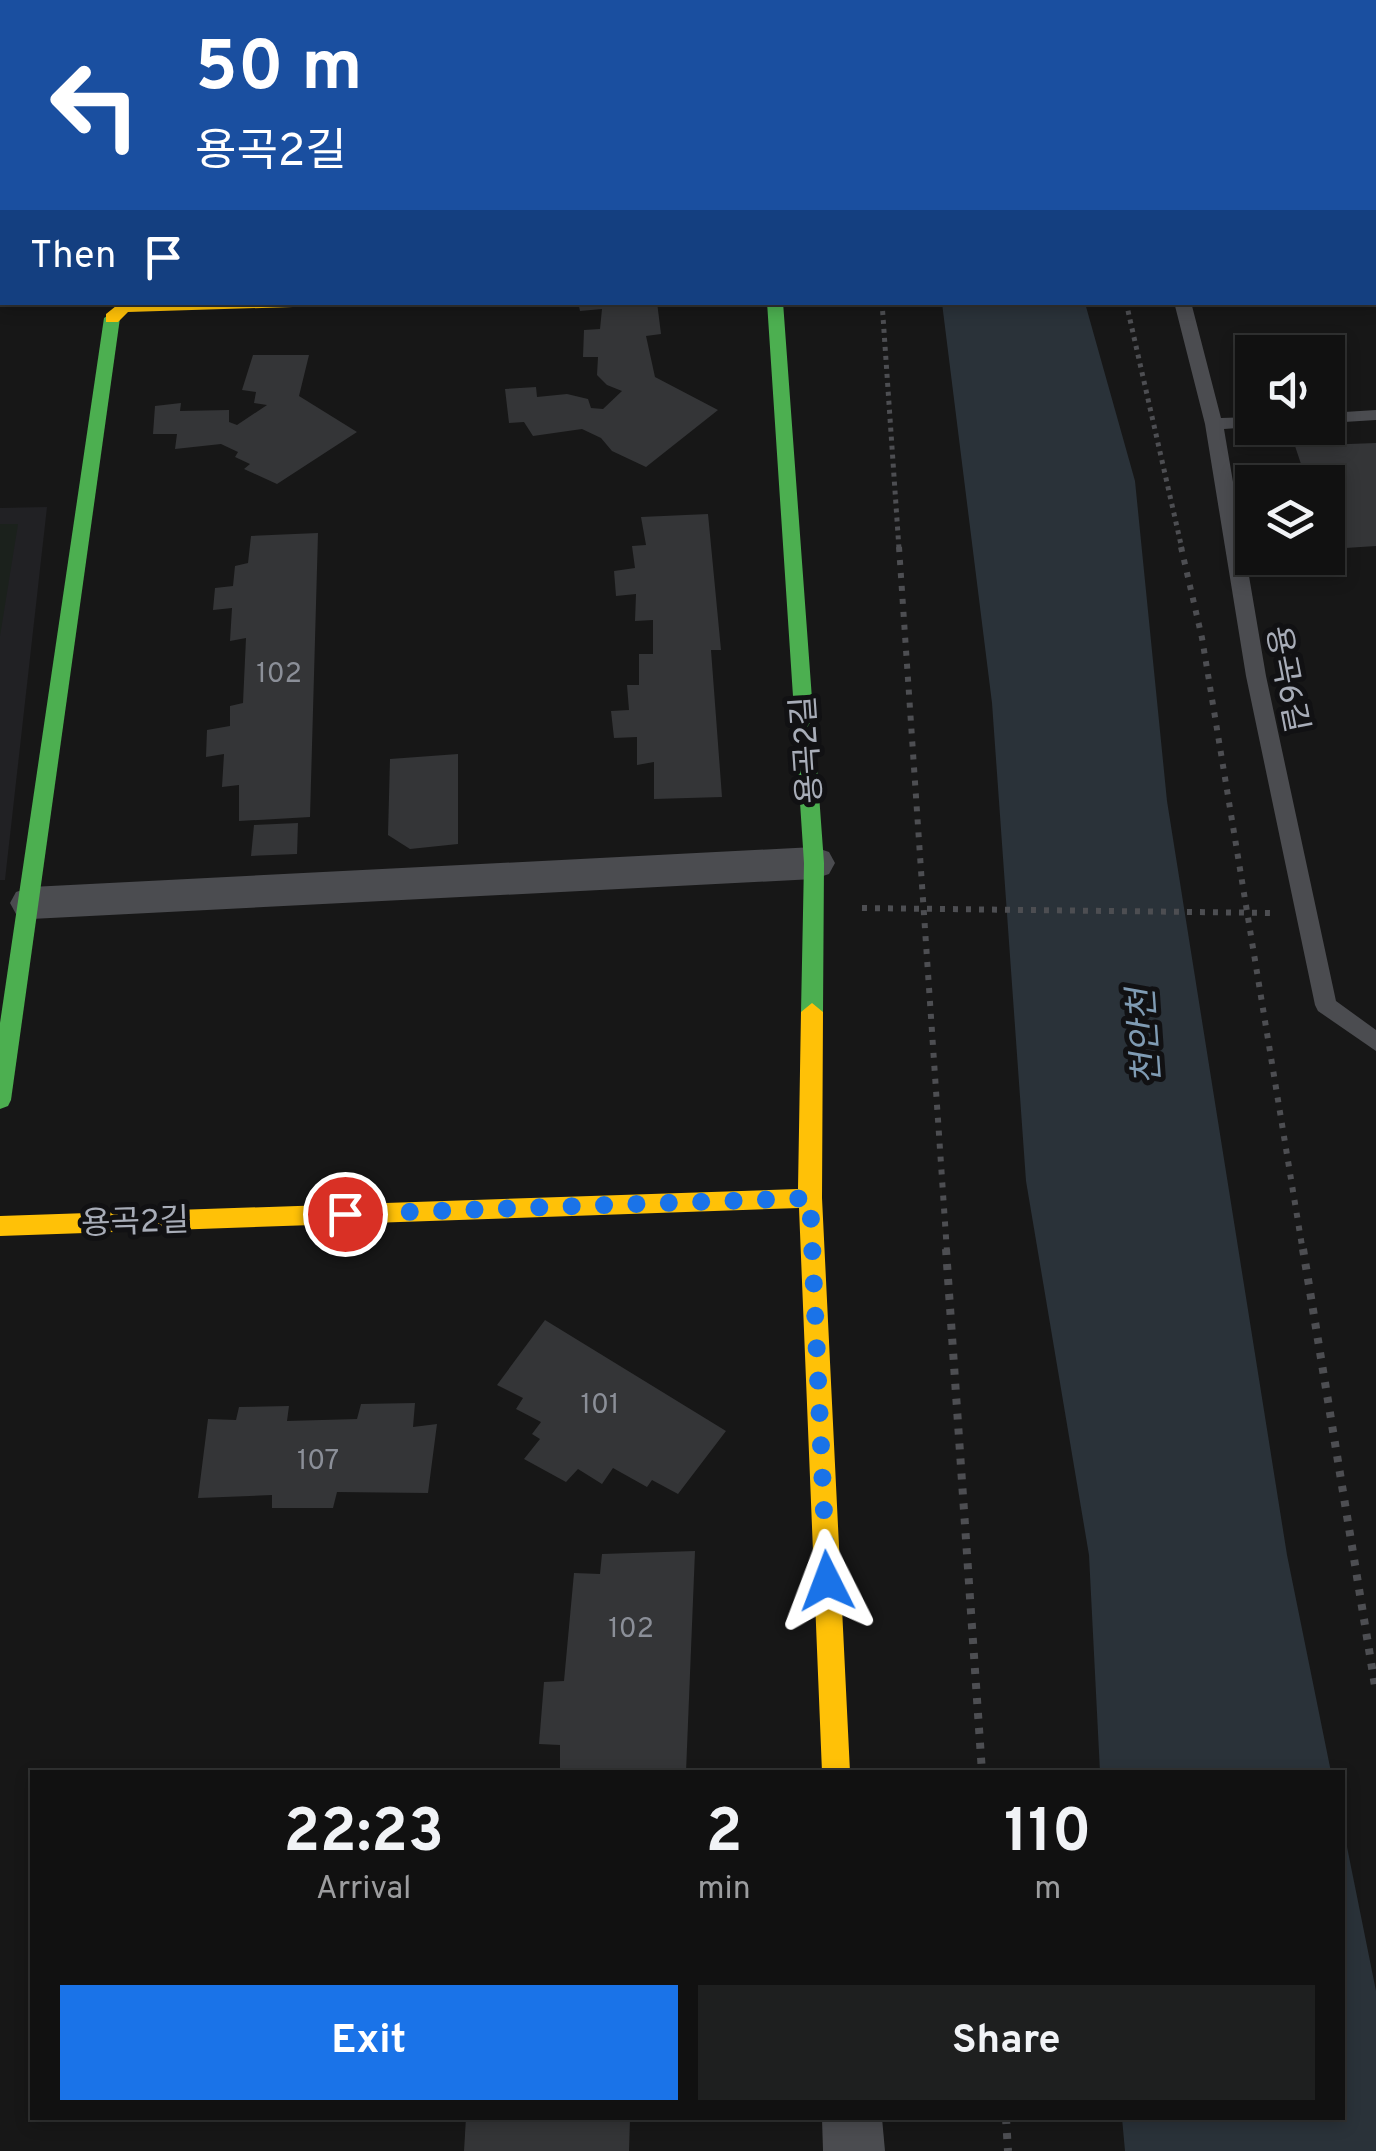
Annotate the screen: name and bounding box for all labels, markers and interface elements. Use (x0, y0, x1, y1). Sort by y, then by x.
text: 50 m (195, 26, 362, 115)
icon: left (30, 40, 160, 170)
text: 용곡2길 (195, 125, 347, 182)
icon: arrive (136, 230, 191, 285)
text: Then (30, 233, 116, 282)
map controls (1235, 335, 1345, 575)
button: sound (1235, 335, 1345, 445)
button: layers (1235, 465, 1345, 575)
street label: 용곡6길 (1255, 623, 1315, 736)
house number: 102 (256, 657, 302, 693)
street label: 용곡2길 (785, 695, 833, 805)
water label: 천안천 (1121, 983, 1172, 1087)
pin (303, 1172, 388, 1257)
icon: arrive (318, 1187, 373, 1242)
street label: 용곡2길 (80, 1202, 190, 1246)
house number: 101 (581, 1388, 619, 1424)
house number: 107 (297, 1444, 339, 1480)
position arrow (775, 1529, 879, 1633)
house number: 102 (608, 1612, 654, 1648)
text: 22:23 (283, 1797, 444, 1873)
text: 2 (706, 1797, 742, 1873)
text: 110 (1004, 1797, 1092, 1873)
text: Arrival (316, 1870, 411, 1910)
text: min (697, 1870, 751, 1910)
text: m (1034, 1870, 1061, 1910)
button: Exit (60, 1985, 678, 2100)
button: Share (698, 1985, 1315, 2100)

